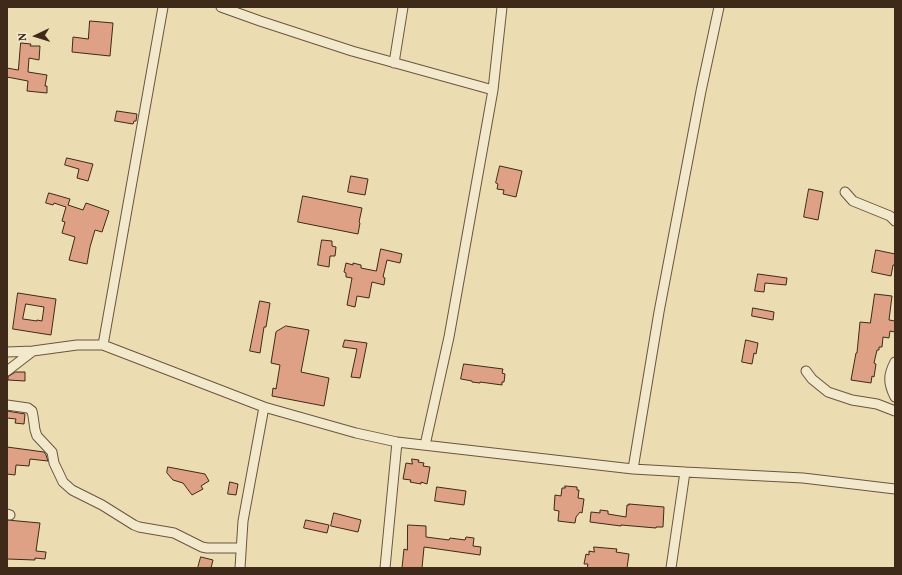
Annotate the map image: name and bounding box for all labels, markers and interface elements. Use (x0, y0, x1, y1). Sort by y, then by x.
north arrow (16, 16, 56, 56)
text: N (16, 32, 31, 41)

